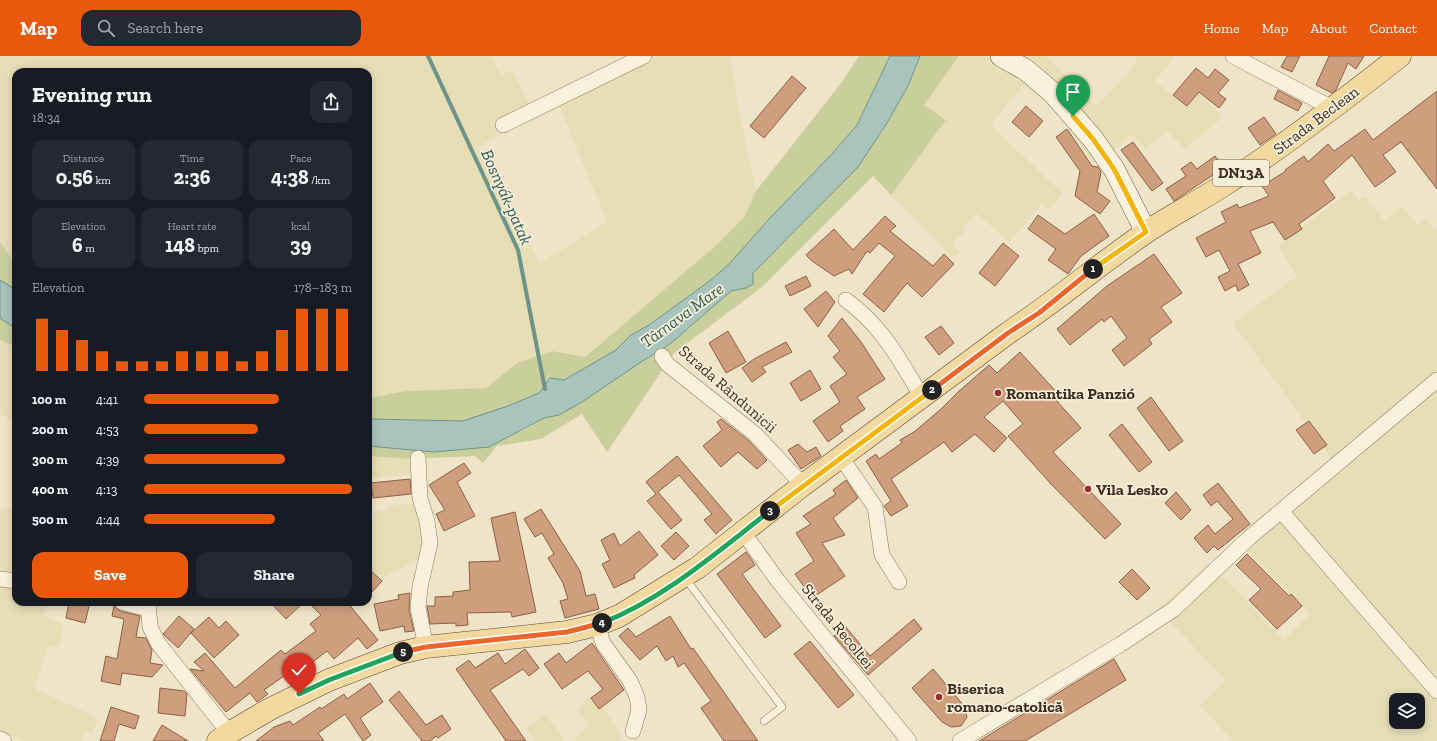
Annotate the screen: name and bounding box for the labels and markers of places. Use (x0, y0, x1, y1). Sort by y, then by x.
pin (1056, 75, 1090, 116)
pin: 1 (1083, 259, 1103, 279)
pin: 2 (922, 380, 942, 400)
place label: Romantika Panzió (1006, 384, 1136, 403)
marker: Romantika Panzió (993, 388, 1003, 398)
place label: Vila Lesko (1096, 480, 1169, 499)
marker: Vila Lesko (1083, 484, 1093, 494)
pin: 3 (760, 501, 780, 521)
pin: 4 (592, 613, 612, 633)
pin: 5 (393, 642, 413, 662)
pin (282, 653, 316, 694)
place label: Biserica romano-catolică (947, 679, 1063, 716)
marker: Biserica romano-catolică (934, 692, 944, 702)

